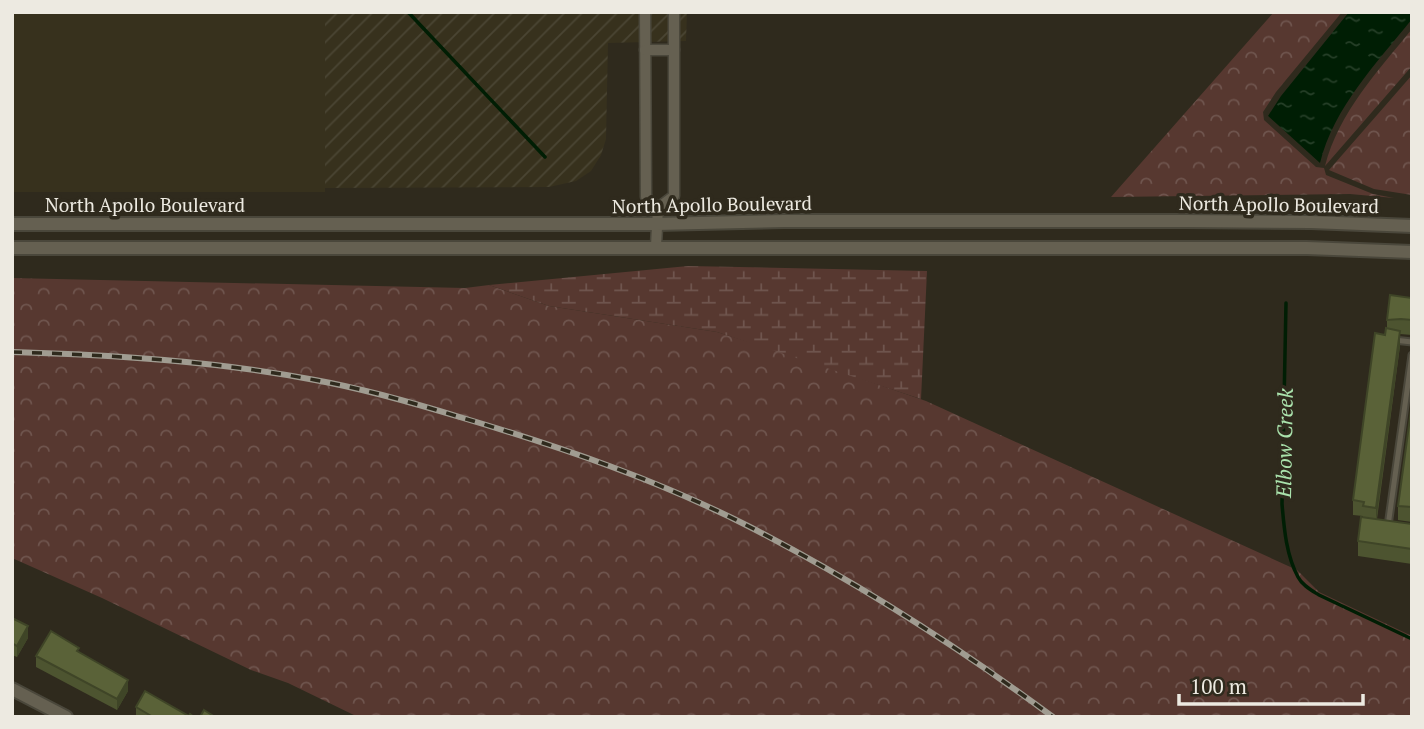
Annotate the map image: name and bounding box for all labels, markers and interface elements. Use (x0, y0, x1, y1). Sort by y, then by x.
street label: North Apollo Boulevard (612, 190, 813, 218)
street label: North Apollo Boulevard (1179, 190, 1380, 218)
street label: North Apollo Boulevard (45, 192, 245, 217)
water label: Elbow Creek (1269, 387, 1299, 499)
scale bar (1179, 662, 1363, 706)
text: 100 m (1190, 672, 1247, 700)

